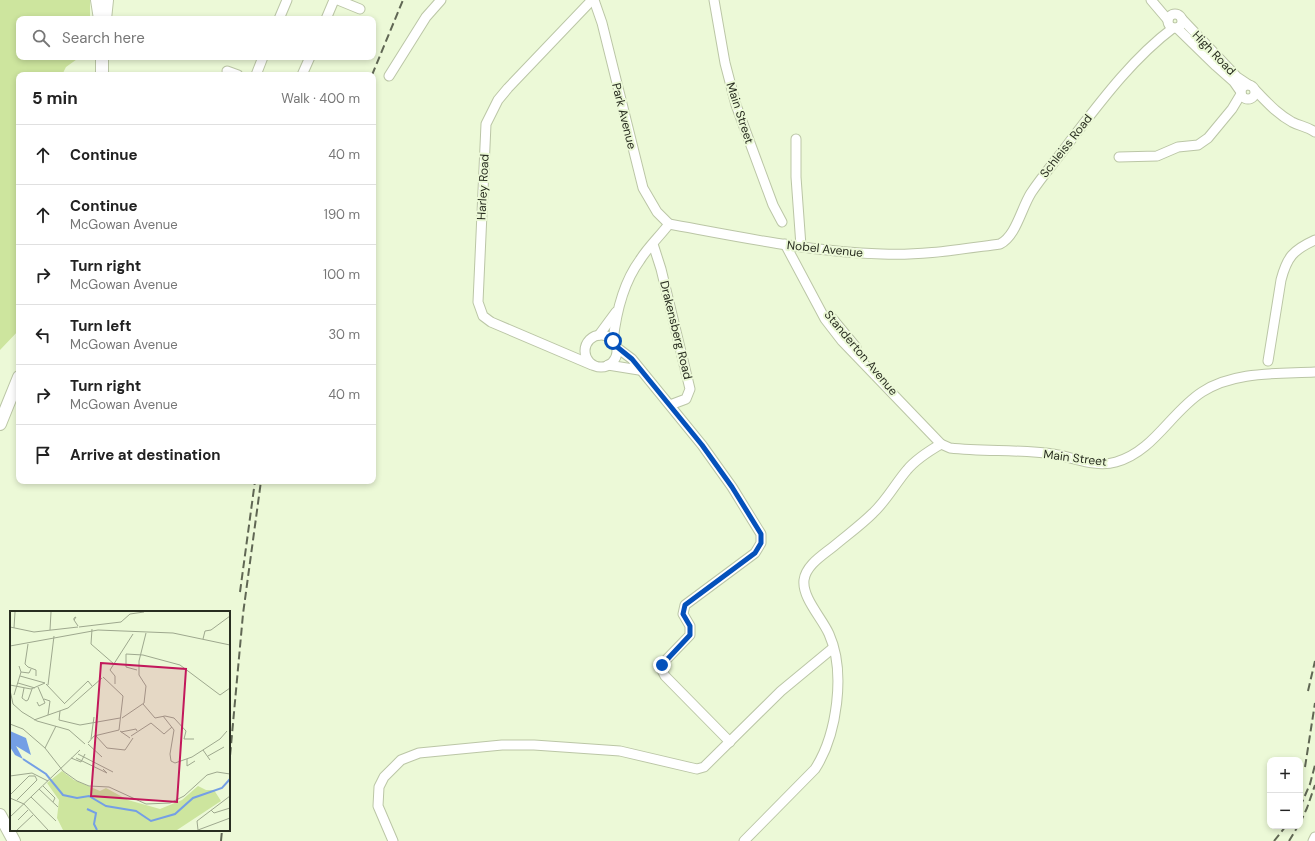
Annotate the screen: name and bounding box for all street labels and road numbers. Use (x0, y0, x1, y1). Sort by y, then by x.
street label: High Road (1189, 27, 1239, 79)
street label: Main Street (723, 80, 758, 146)
street label: Park Avenue (608, 81, 640, 151)
street label: Schleiss Road (1036, 111, 1096, 181)
street label: Harley Road (473, 154, 493, 220)
street label: Nobel Avenue (786, 237, 864, 261)
street label: Drakensberg Road (656, 279, 696, 381)
street label: Standerton Avenue (821, 307, 901, 399)
street label: Main Street (1042, 446, 1108, 470)

